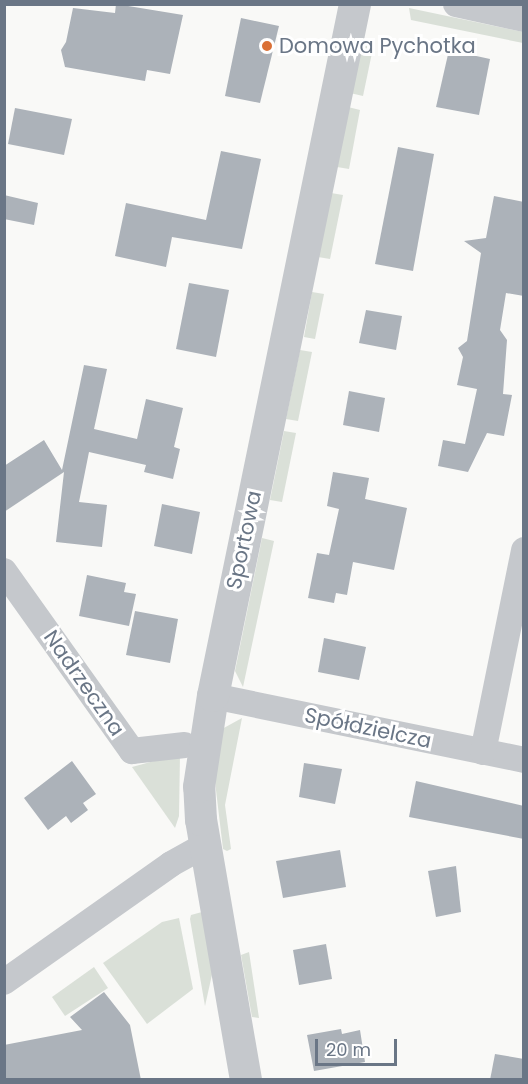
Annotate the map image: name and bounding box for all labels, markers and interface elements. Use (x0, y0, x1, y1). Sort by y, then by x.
place label: Domowa Pychotka (279, 33, 476, 59)
marker: Domowa Pychotka (260, 39, 274, 53)
street label: Sportowa (221, 488, 267, 592)
street label: Nadrzeczna (38, 625, 130, 741)
street label: Spółdzielcza (302, 702, 434, 754)
scale bar (318, 1027, 400, 1065)
text: 20 m (326, 1037, 371, 1062)

